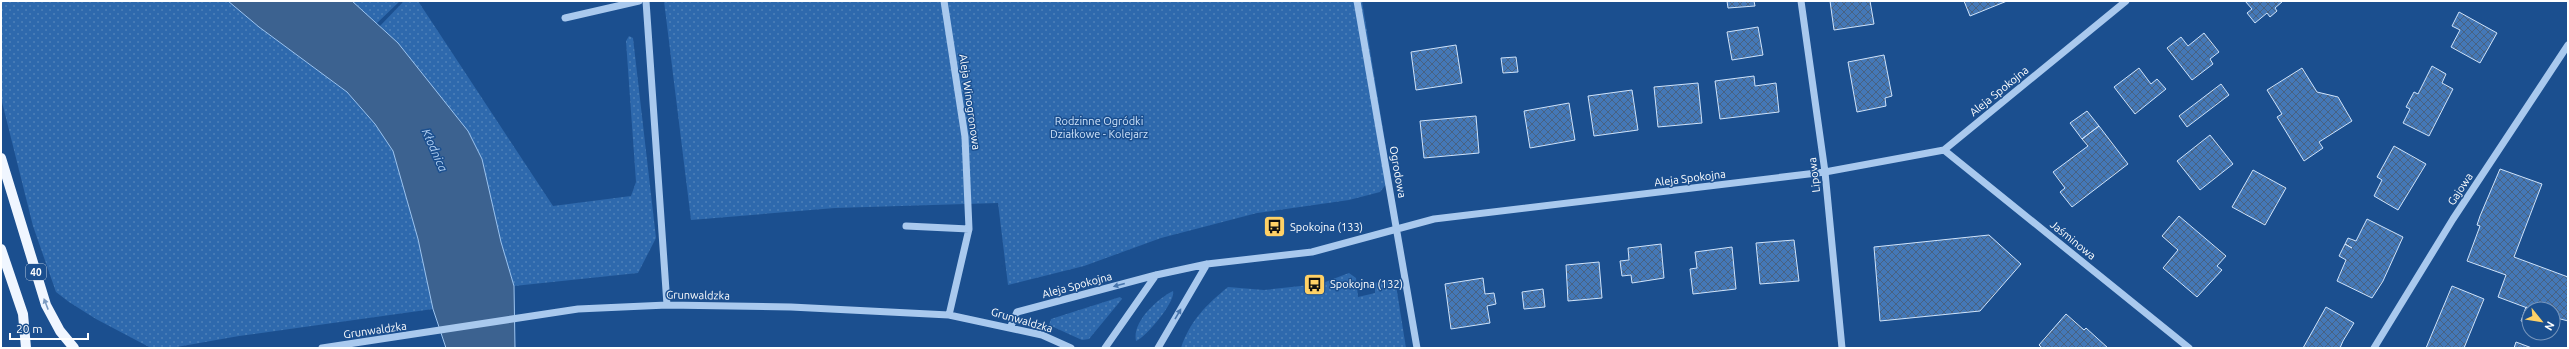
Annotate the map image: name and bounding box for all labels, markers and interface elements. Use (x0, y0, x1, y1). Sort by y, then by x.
street label: Aleja Winogronowa (957, 53, 983, 151)
street label: Aleja Spokojna (1967, 64, 2031, 118)
park label: Rodzinne Ogródki Działkowe - Kolejarz (1050, 115, 1148, 140)
water label: Kłodnica (420, 126, 450, 174)
street label: Ogrodowa (1388, 145, 1408, 199)
street label: Lipowa (1806, 157, 1822, 193)
street label: Aleja Spokojna (1654, 168, 1726, 188)
street label: Gajowa (2445, 171, 2475, 207)
bus stop icon: Spokojna (133) (1261, 214, 1287, 240)
street label: Jaśminowa (2048, 218, 2098, 262)
place label: Spokojna (133) (1290, 221, 1363, 234)
road number: 40 (26, 264, 46, 280)
street label: Aleja Spokojna (1041, 270, 1113, 300)
bus stop icon: Spokojna (132) (1301, 271, 1327, 297)
place label: Spokojna (132) (1330, 278, 1403, 291)
one-way arrow (1113, 282, 1125, 288)
street label: Grunwaldzka (666, 288, 730, 302)
one-way arrow (43, 297, 49, 309)
north arrow (2521, 301, 2561, 341)
street label: Grunwaldzka (990, 305, 1054, 335)
one-way arrow (1174, 308, 1181, 320)
scale bar (10, 315, 88, 341)
text: N (2542, 319, 2557, 333)
street label: Grunwaldzka (343, 320, 407, 340)
text: 20 m (16, 322, 43, 335)

